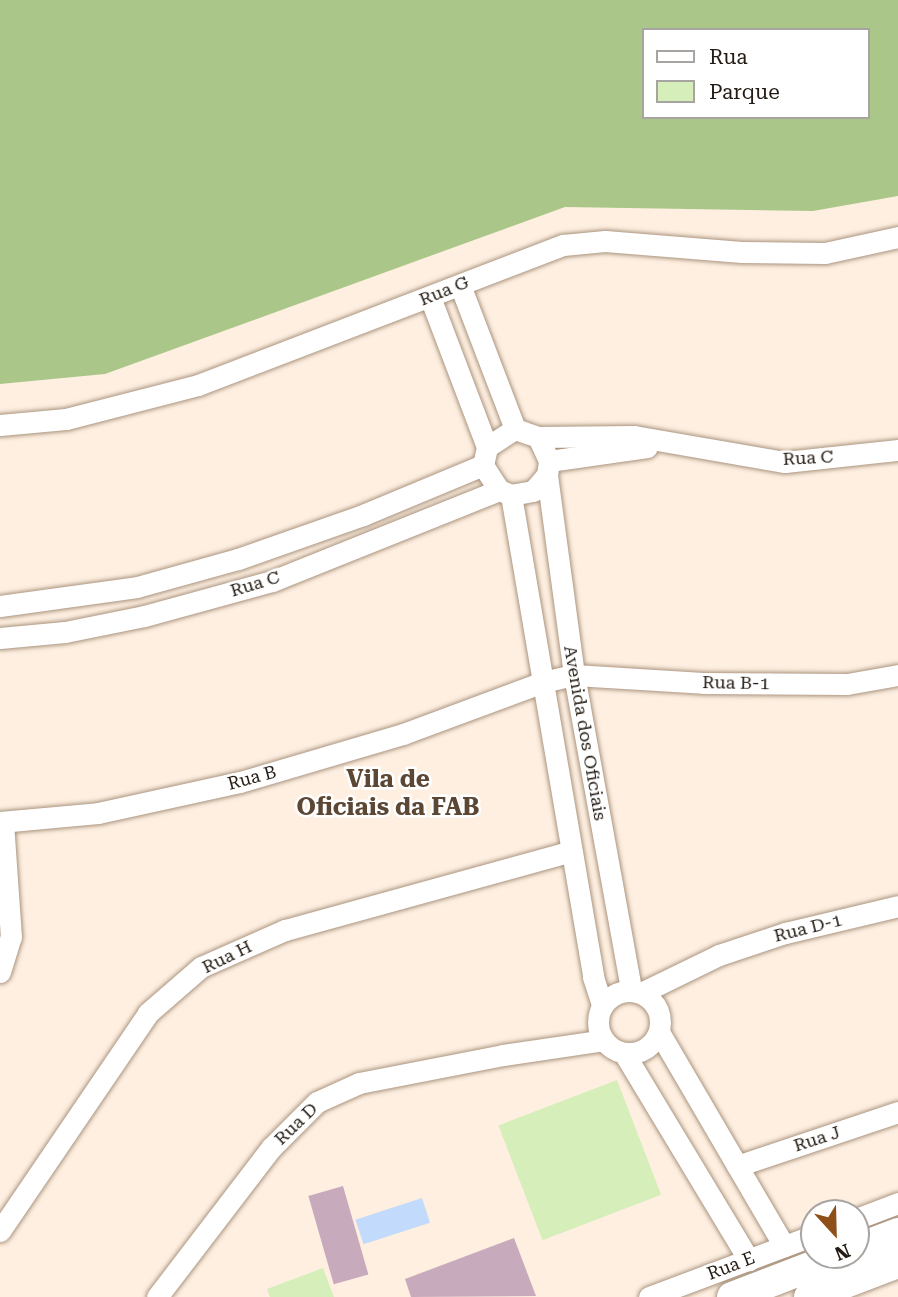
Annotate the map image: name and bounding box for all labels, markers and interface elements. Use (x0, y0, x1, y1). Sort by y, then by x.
legend (642, 28, 870, 119)
text: Rua (709, 45, 748, 69)
text: Parque (709, 80, 780, 104)
street label: Rua G (416, 271, 472, 311)
street label: Rua C (782, 446, 834, 470)
street label: Rua C (228, 566, 282, 602)
street label: Avenida dos Oficiais (559, 644, 611, 822)
street label: Rua B-1 (702, 672, 770, 694)
street label: Rua B (225, 761, 279, 795)
district label: Vila de Oficiais da FAB (296, 766, 480, 822)
street label: Rua D-1 (772, 909, 844, 947)
street label: Rua H (199, 936, 255, 978)
street label: Rua D (270, 1098, 322, 1150)
street label: Rua J (791, 1121, 843, 1157)
north arrow (800, 1199, 870, 1269)
text: N (831, 1239, 853, 1265)
street label: Rua E (704, 1247, 758, 1285)

